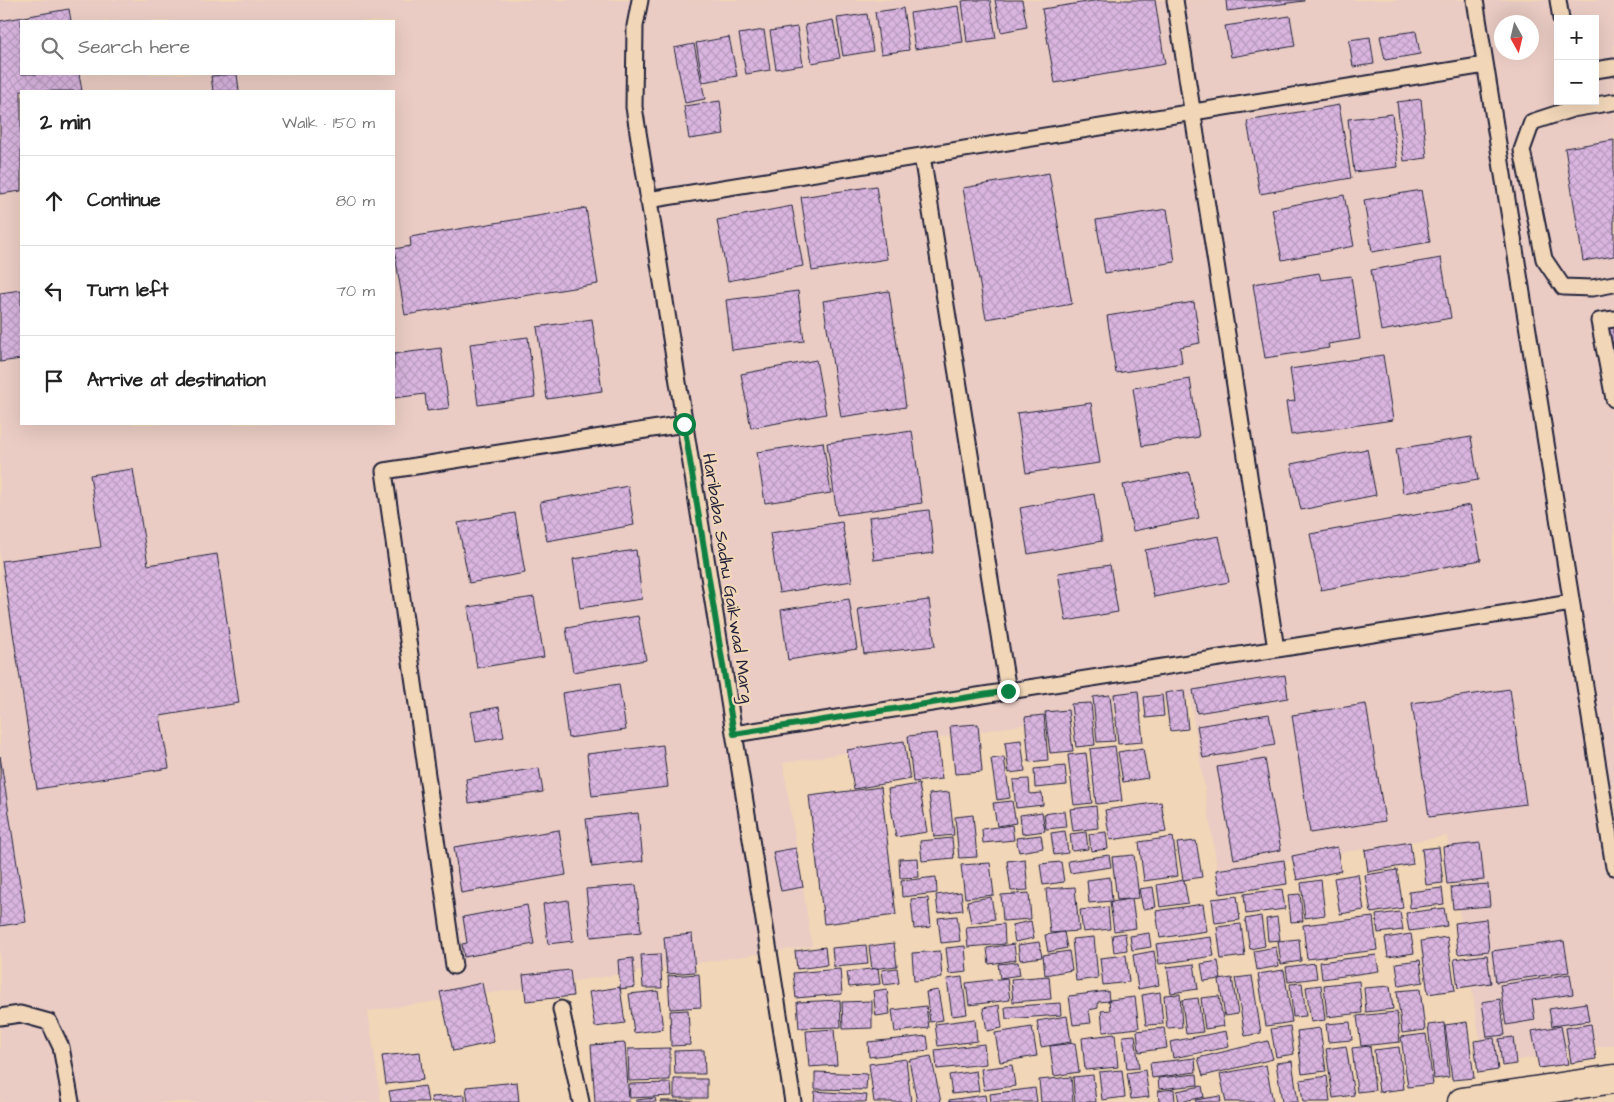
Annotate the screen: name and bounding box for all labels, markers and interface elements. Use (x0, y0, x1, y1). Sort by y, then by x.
north arrow (1494, 15, 1539, 60)
map controls (1554, 15, 1599, 105)
button: + (1554, 15, 1599, 60)
search box (20, 20, 395, 75)
icon: search (38, 34, 66, 62)
text: Search here (78, 34, 190, 61)
button: − (1554, 60, 1599, 105)
text: 2 min (40, 108, 90, 137)
text: Walk · 150 m (282, 112, 375, 134)
icon: ahead (40, 187, 68, 215)
text: Continue (87, 187, 161, 214)
text: 80 m (336, 190, 375, 212)
icon: left (40, 277, 68, 305)
text: Turn left (87, 277, 168, 304)
text: 70 m (336, 280, 375, 302)
icon: arrive (40, 367, 68, 395)
text: Arrive at destination (87, 367, 266, 394)
route start (673, 413, 696, 436)
street label: Haribaba Sadhu Gaikwad Marg (695, 451, 760, 705)
route end (997, 680, 1020, 703)

